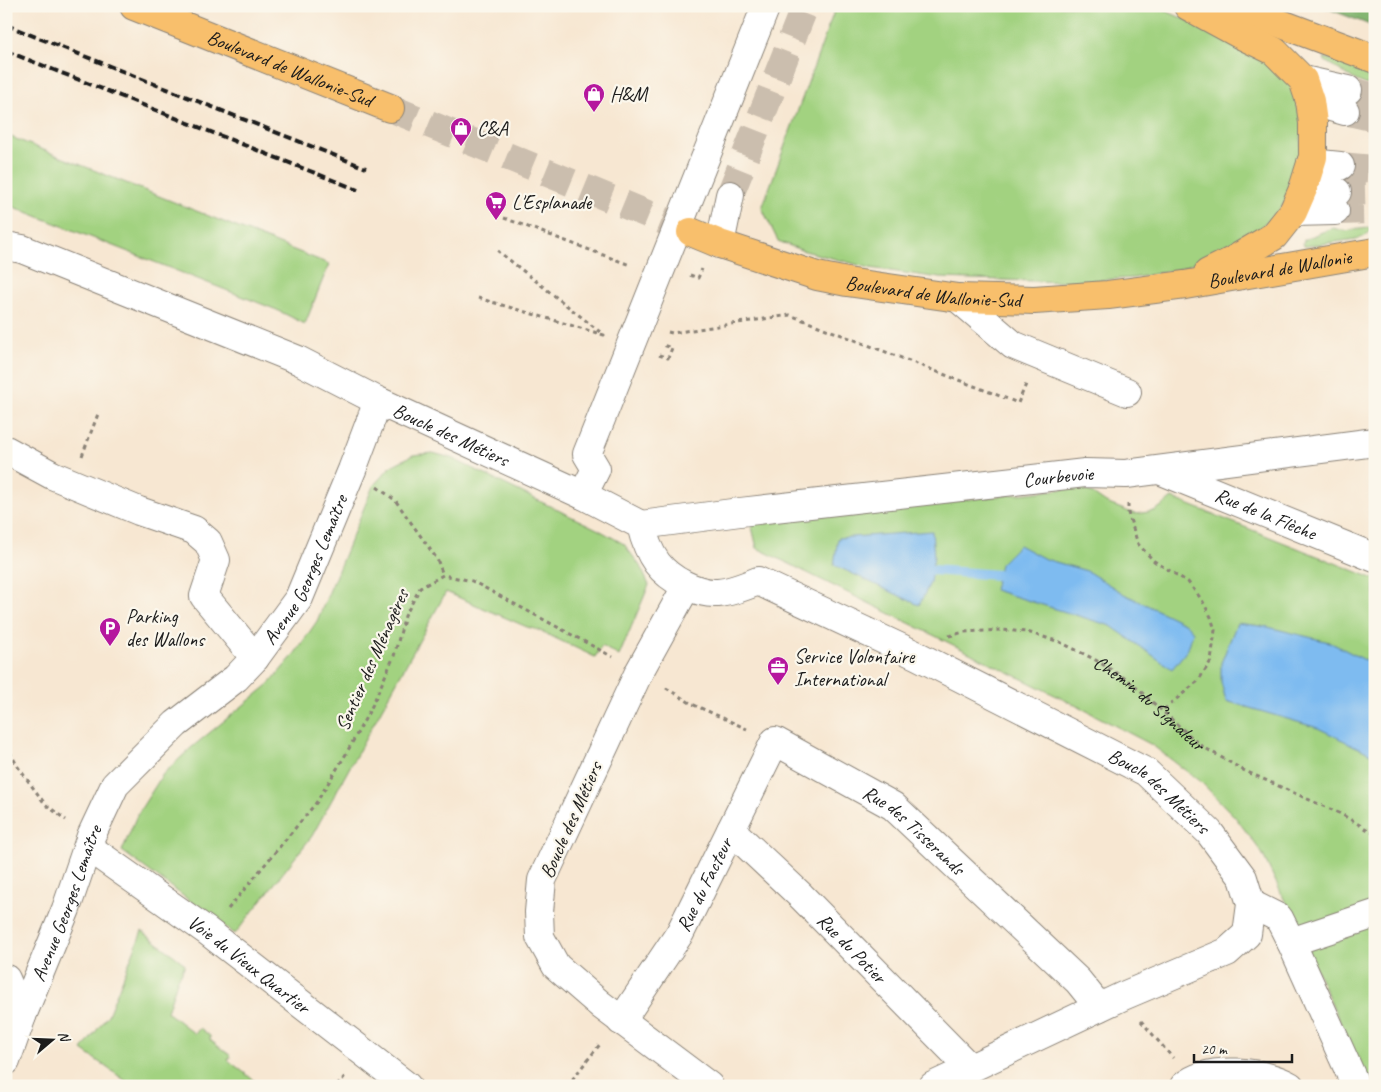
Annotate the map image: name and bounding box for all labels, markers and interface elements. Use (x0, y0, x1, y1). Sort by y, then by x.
street label: Boulevard de Wallonie-Sud (204, 24, 379, 114)
shop icon: H&M (582, 82, 606, 113)
place label: H&M (610, 82, 649, 107)
shop icon: C&A (449, 116, 473, 147)
place label: C&A (477, 116, 509, 141)
supermarket icon: L'Esplanade (484, 190, 508, 221)
place label: L'Esplanade (512, 190, 593, 215)
street label: Boulevard de Wallonie (1206, 244, 1355, 293)
street label: Boulevard de Wallonie-Sud (844, 269, 1024, 312)
street label: Boucle des Métiers (389, 397, 515, 473)
street label: Courbevoie (1022, 460, 1095, 492)
street label: Rue de la Flèche (1212, 482, 1321, 546)
street label: Avenue Georges Lemaître (257, 490, 353, 649)
street label: Sentier des Ménagères (330, 583, 415, 735)
place label: Parking des Wallons (126, 604, 206, 652)
parking icon: Parking des Wallons (98, 616, 122, 647)
place label: Service Volontaire International (794, 644, 916, 692)
street label: Chemin du Signaleur (1089, 649, 1212, 757)
office icon: Service Volontaire International (766, 655, 790, 686)
street label: Boucle des Métiers (1104, 742, 1217, 840)
street label: Boucle des Métiers (534, 756, 609, 882)
street label: Rue des Tisserands (859, 779, 972, 882)
street label: Avenue Georges Lemaître (25, 819, 108, 985)
street label: Rue du Facteur (670, 832, 738, 935)
street label: Rue du Potier (812, 907, 893, 990)
street label: Voie du Vieux Quartier (183, 909, 316, 1020)
north arrow (28, 1014, 78, 1064)
text: N (54, 1029, 74, 1045)
scale bar (1194, 1032, 1291, 1064)
text: 20 m (1201, 1040, 1228, 1059)

